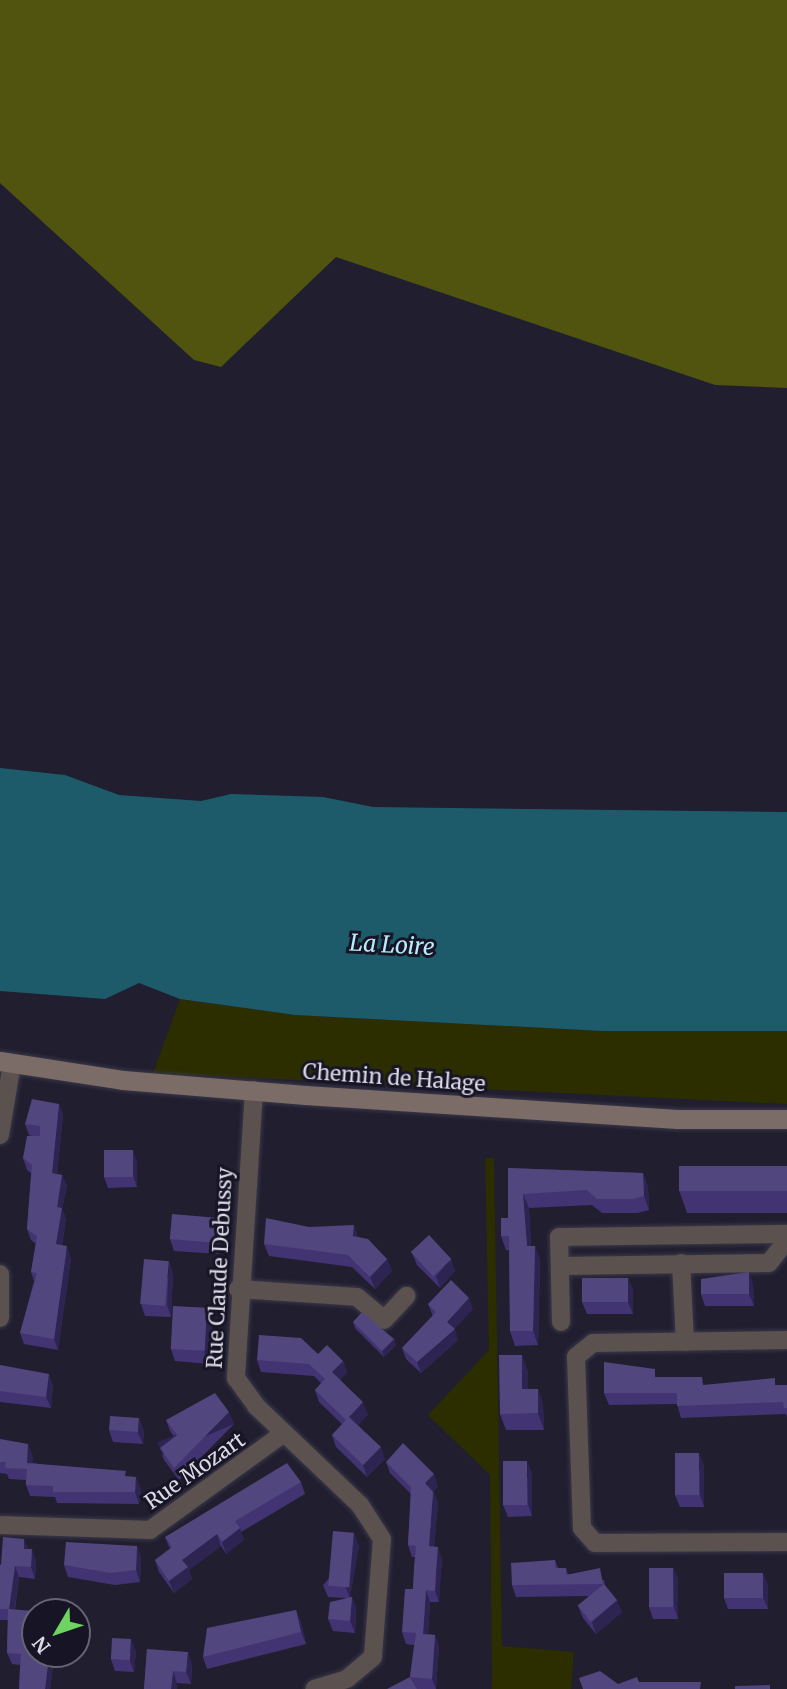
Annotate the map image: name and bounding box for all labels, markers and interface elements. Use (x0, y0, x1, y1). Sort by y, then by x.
water label: La Loire (349, 929, 435, 961)
street label: Chemin de Halage (302, 1059, 486, 1097)
street label: Rue Claude Debussy (202, 1167, 238, 1369)
street label: Rue Mozart (140, 1427, 250, 1515)
north arrow (21, 1598, 91, 1668)
text: N (27, 1632, 55, 1658)

